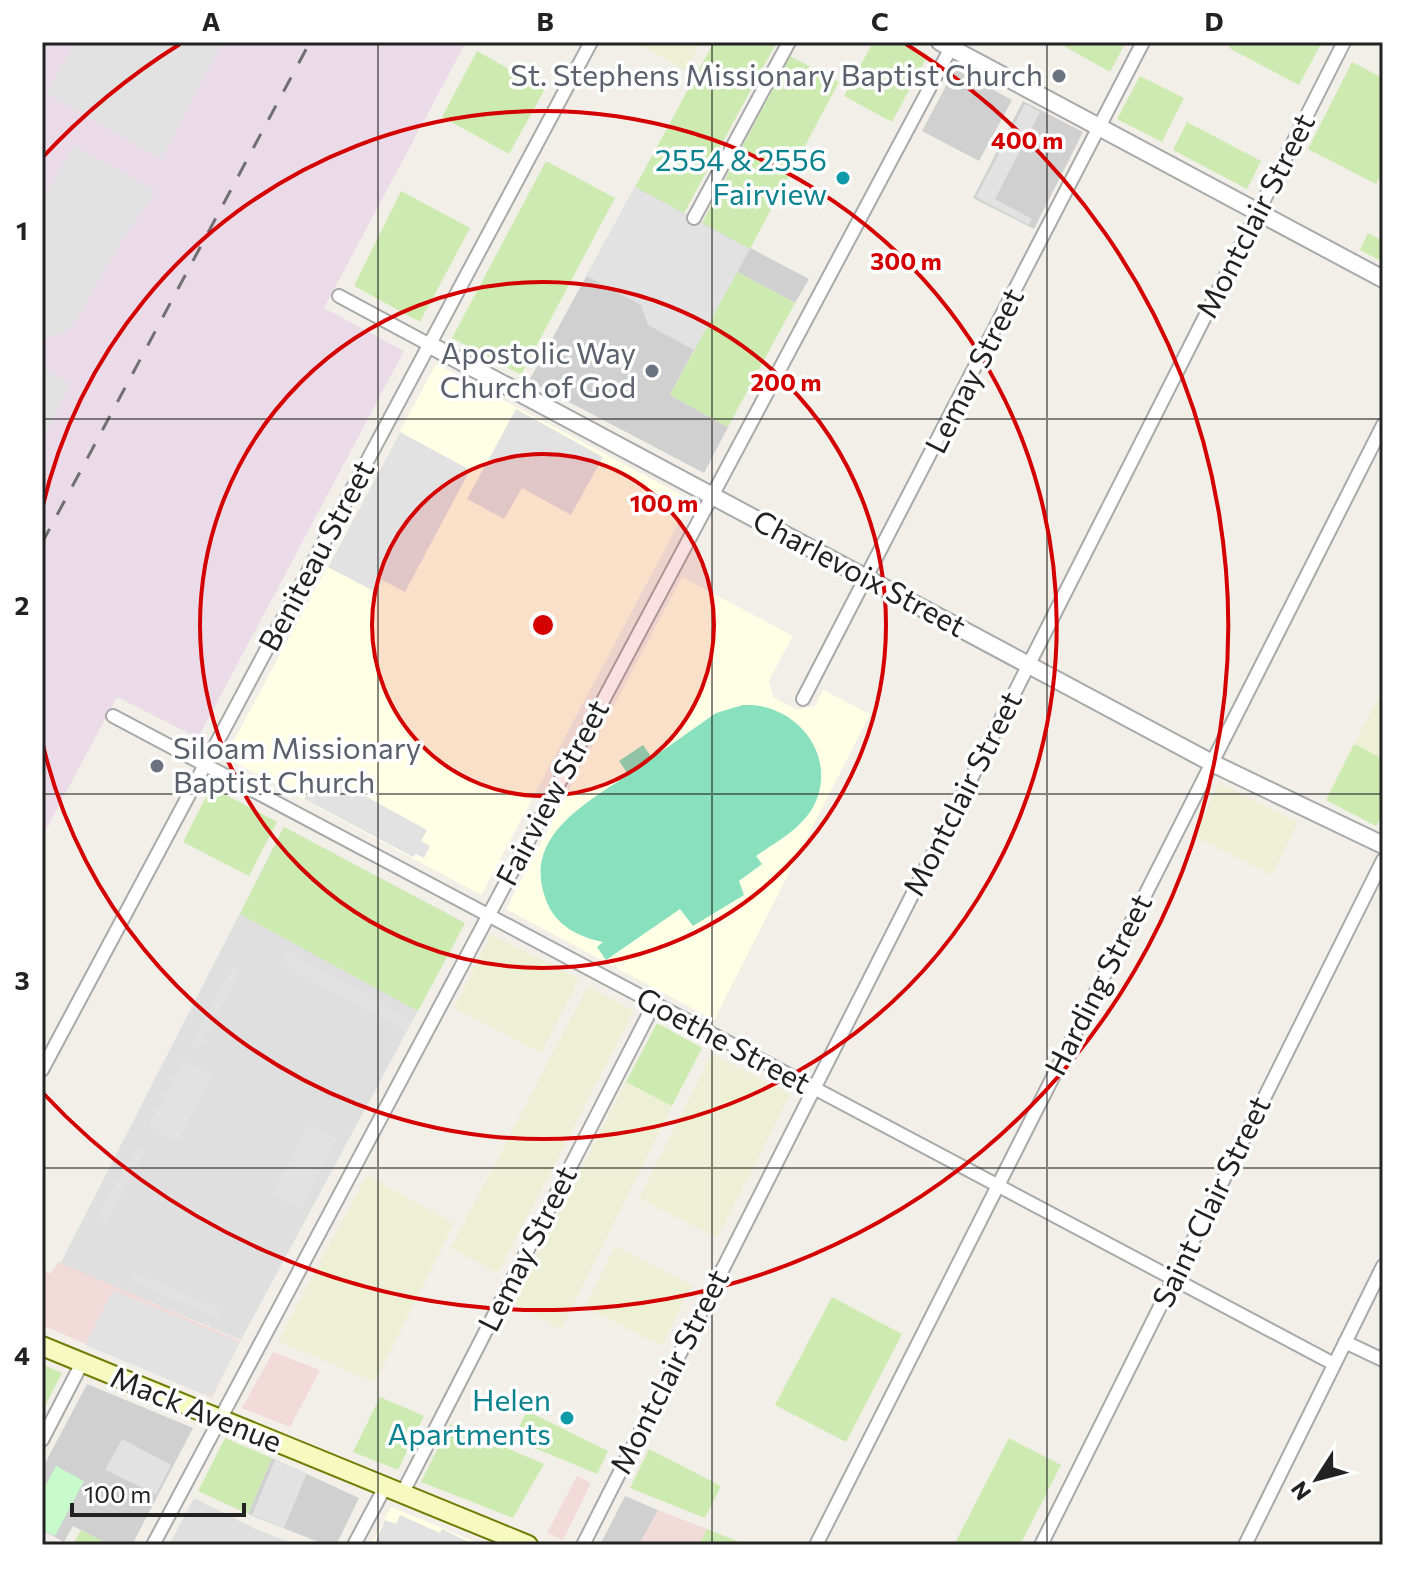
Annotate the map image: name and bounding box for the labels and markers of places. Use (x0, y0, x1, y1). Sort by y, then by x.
place label: St. Stephens Missionary Baptist Church (510, 55, 1043, 92)
marker: St. Stephens Missionary Baptist Church (1050, 67, 1068, 85)
place label: 2554 & 2556 Fairview (655, 140, 827, 211)
marker: 2554 & 2556 Fairview (834, 169, 852, 187)
place label: Apostolic Way Church of God (440, 333, 636, 404)
marker: Apostolic Way Church of God (643, 362, 661, 380)
centre of rings (529, 611, 557, 639)
place label: Siloam Missionary Baptist Church (173, 728, 421, 799)
marker: Siloam Missionary Baptist Church (148, 757, 166, 775)
place label: Helen Apartments (387, 1380, 551, 1451)
marker: Helen Apartments (558, 1409, 576, 1427)

